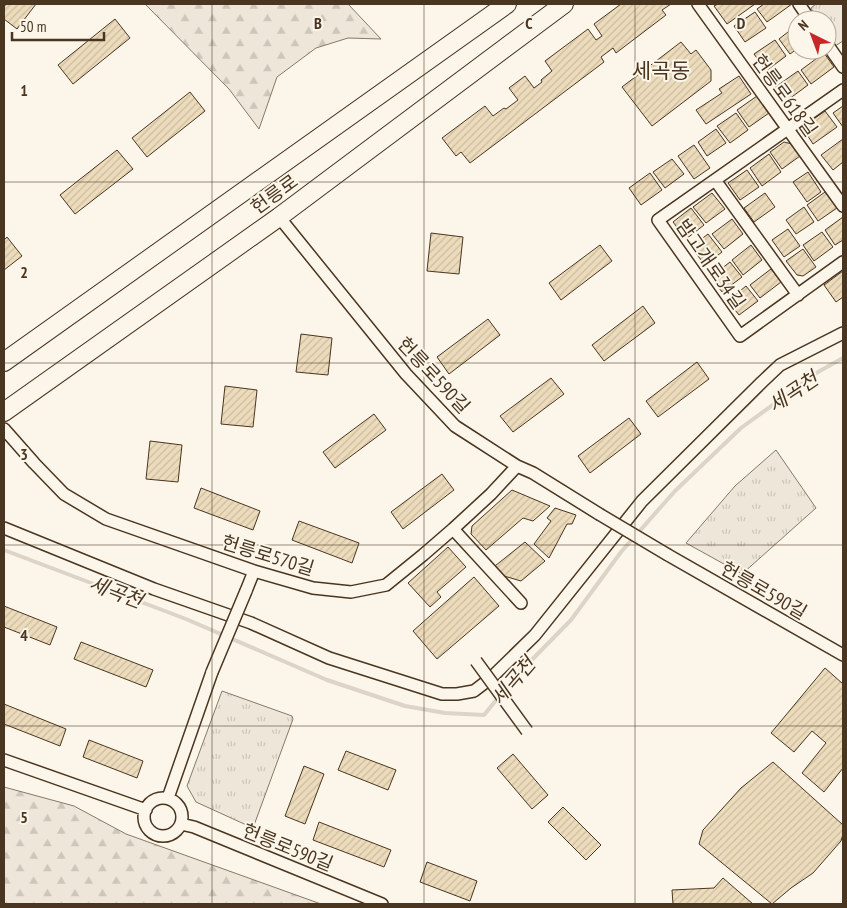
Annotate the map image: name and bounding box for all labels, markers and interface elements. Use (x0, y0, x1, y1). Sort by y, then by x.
scale bar (12, 10, 105, 42)
north arrow (787, 10, 837, 60)
text: B (314, 13, 322, 33)
text: C (525, 13, 533, 33)
text: D (737, 13, 746, 33)
text: N (794, 16, 812, 35)
text: 50 m (20, 17, 46, 36)
street label: 헌릉로618길 (747, 49, 823, 141)
district label: 세곡동 (632, 57, 690, 84)
text: 1 (20, 80, 28, 100)
street label: 헌릉로 (246, 169, 302, 219)
street label: 밤고개로34길 (671, 214, 751, 314)
text: 2 (20, 262, 28, 282)
street label: 헌릉로590길 (393, 332, 475, 418)
water label: 세곡천 (763, 364, 825, 418)
text: 3 (20, 444, 28, 464)
street label: 헌릉로570길 (219, 530, 317, 580)
street label: 헌릉로590길 (717, 556, 811, 624)
water label: 세곡천 (86, 570, 149, 615)
text: 4 (20, 625, 28, 645)
water label: 세곡천 (485, 650, 543, 710)
text: 5 (20, 807, 28, 827)
street label: 헌릉로590길 (239, 818, 337, 876)

